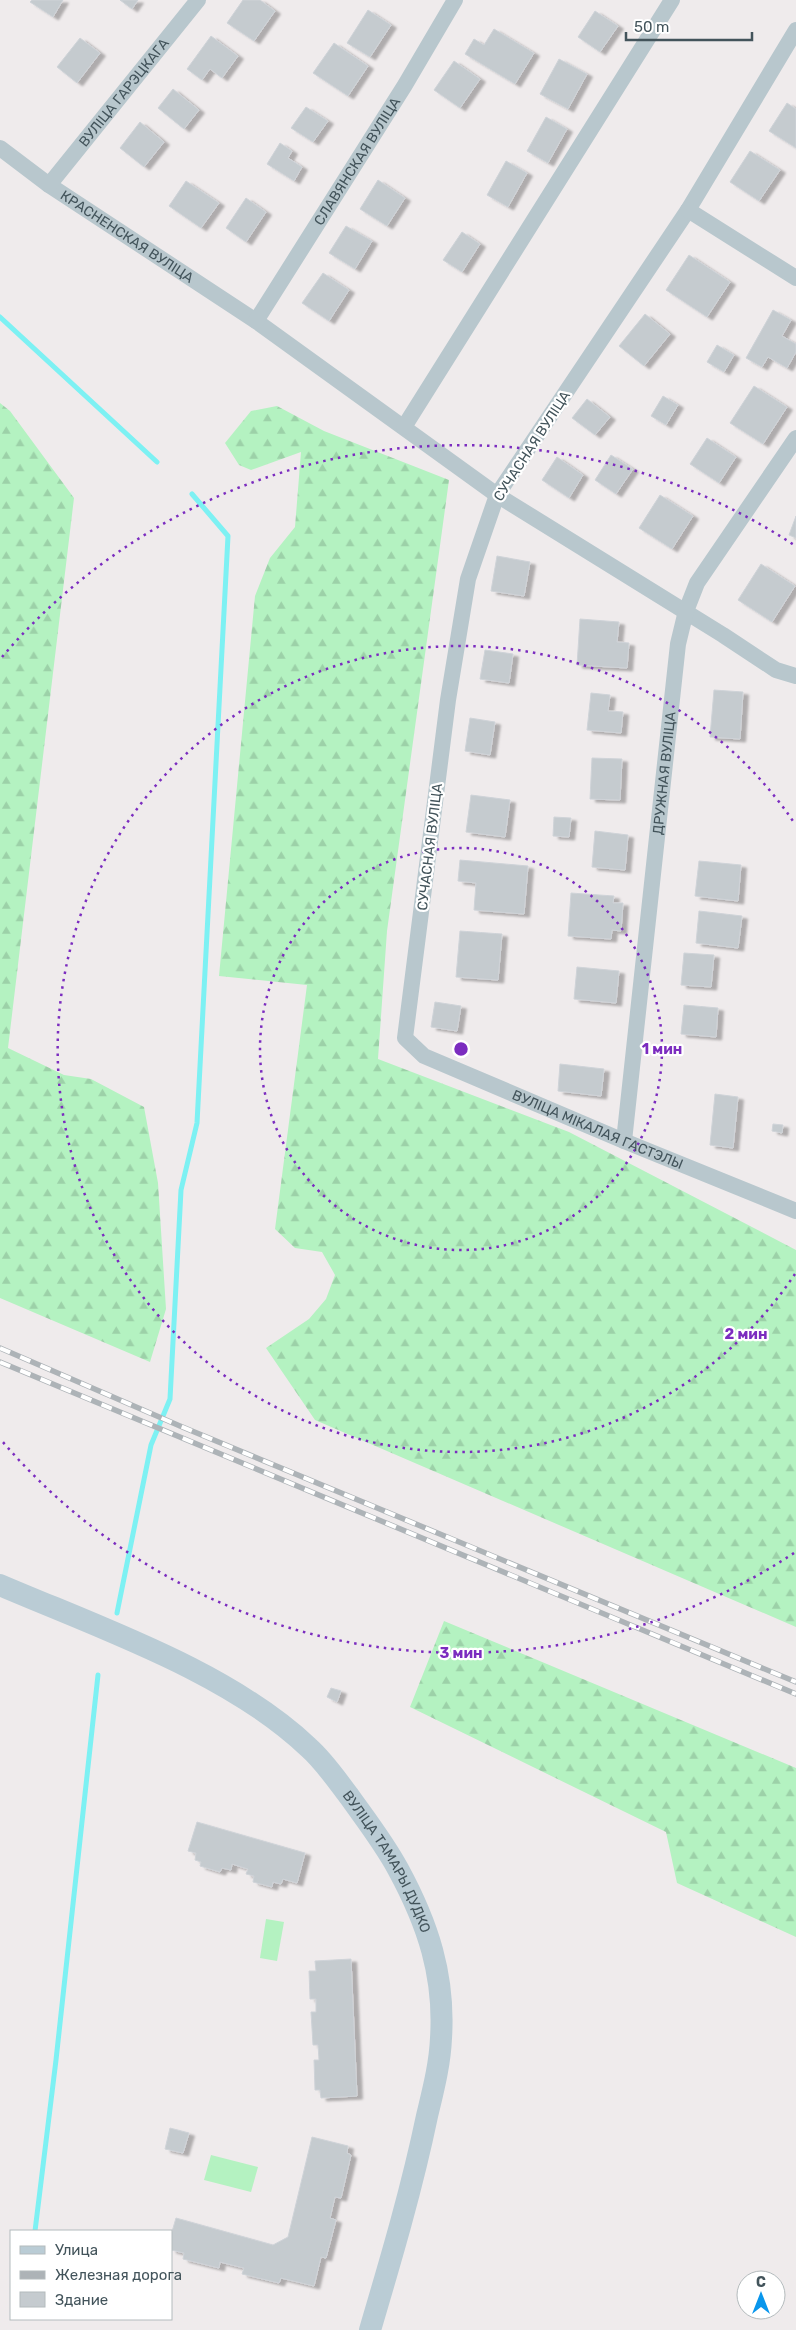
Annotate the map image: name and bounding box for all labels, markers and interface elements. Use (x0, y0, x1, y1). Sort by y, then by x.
scale bar (626, 10, 752, 42)
text: 50 m (634, 18, 669, 36)
street label: ВУЛІЦА ГАРЭЦКАГА (75, 34, 173, 150)
street label: СЛАВЯНСКАЯ ВУЛІЦА (310, 94, 404, 228)
street label: КРАСНЕНСКАЯ ВУЛІЦА (57, 186, 198, 287)
street label: СУЧАСНАЯ ВУЛІЦА (490, 387, 574, 504)
street label: ДРУЖНАЯ ВУЛІЦА (649, 710, 679, 836)
street label: СУЧАСНАЯ ВУЛІЦА (414, 782, 446, 912)
centre of rings (452, 1040, 470, 1058)
text: 1 мин (642, 1040, 682, 1058)
street label: ВУЛІЦА МІКАЛАЯ ГАСТЭЛЫ (510, 1086, 686, 1173)
text: 2 мин (725, 1325, 767, 1343)
text: 3 мин (439, 1644, 483, 1662)
street label: ВУЛІЦА ТАМАРЫ ДУДКО (339, 1787, 434, 1935)
legend (10, 2230, 172, 2320)
text: Улица (55, 2241, 98, 2259)
text: Железная дорога (55, 2266, 182, 2284)
north arrow (736, 2270, 786, 2320)
text: С (756, 2274, 766, 2291)
text: Здание (55, 2291, 108, 2309)

